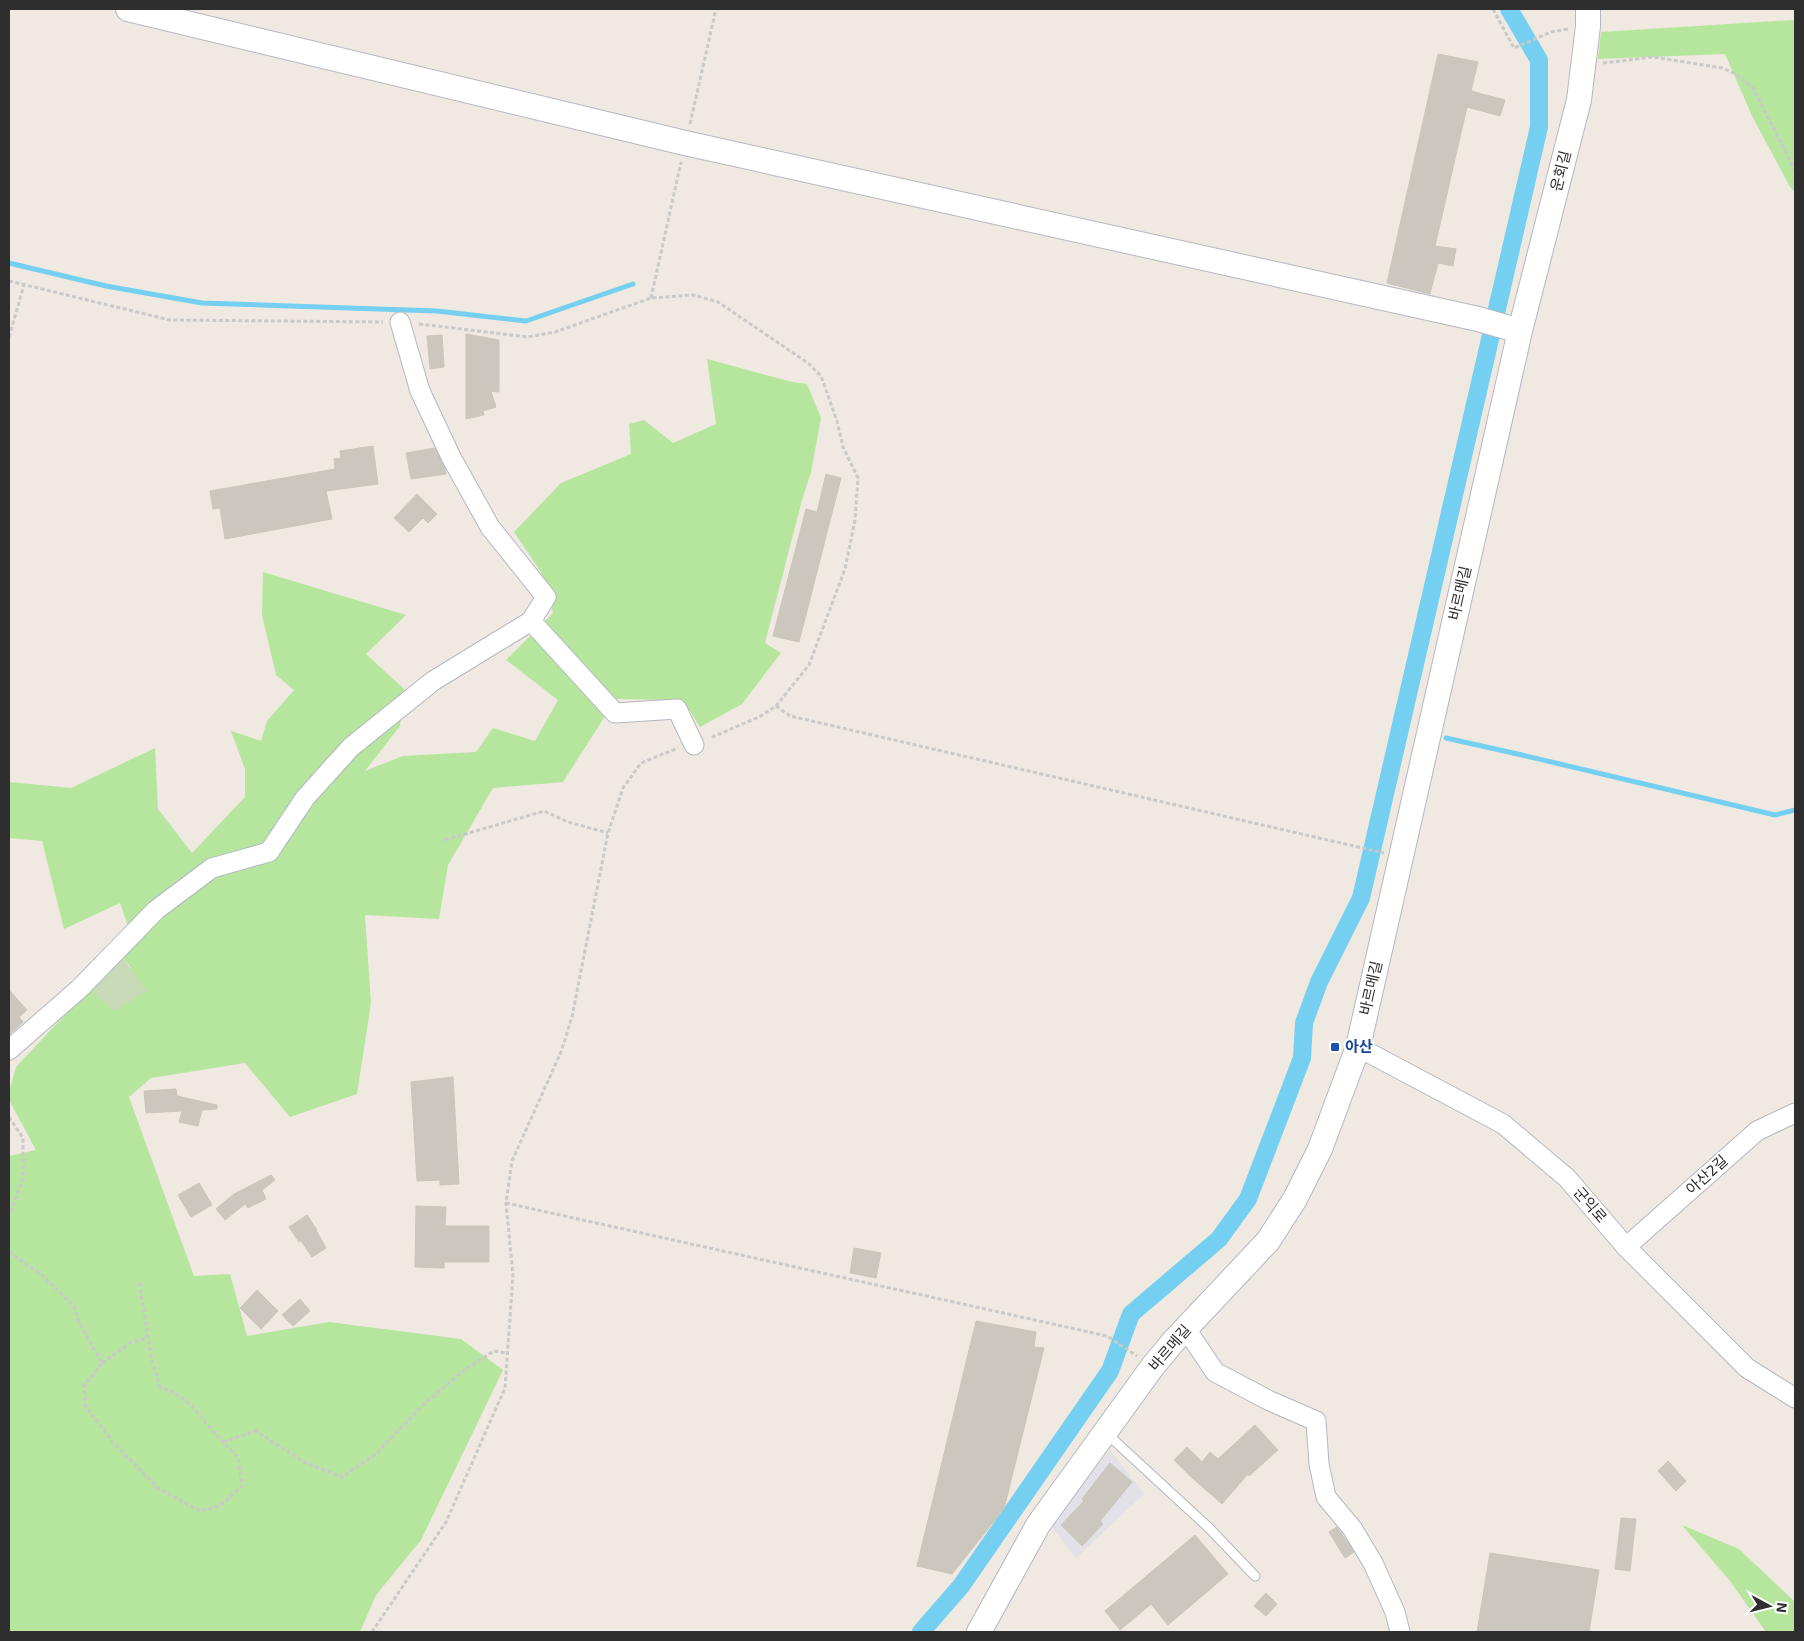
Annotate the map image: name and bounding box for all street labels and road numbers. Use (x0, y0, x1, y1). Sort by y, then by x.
street label: 운회길 (1546, 148, 1574, 193)
street label: 바르메길 (1444, 564, 1474, 622)
street label: 바르메길 (1355, 959, 1385, 1017)
street label: 아산2길 (1682, 1151, 1731, 1198)
street label: 군익로 (1570, 1183, 1611, 1226)
street label: 바르메길 (1144, 1321, 1194, 1374)

